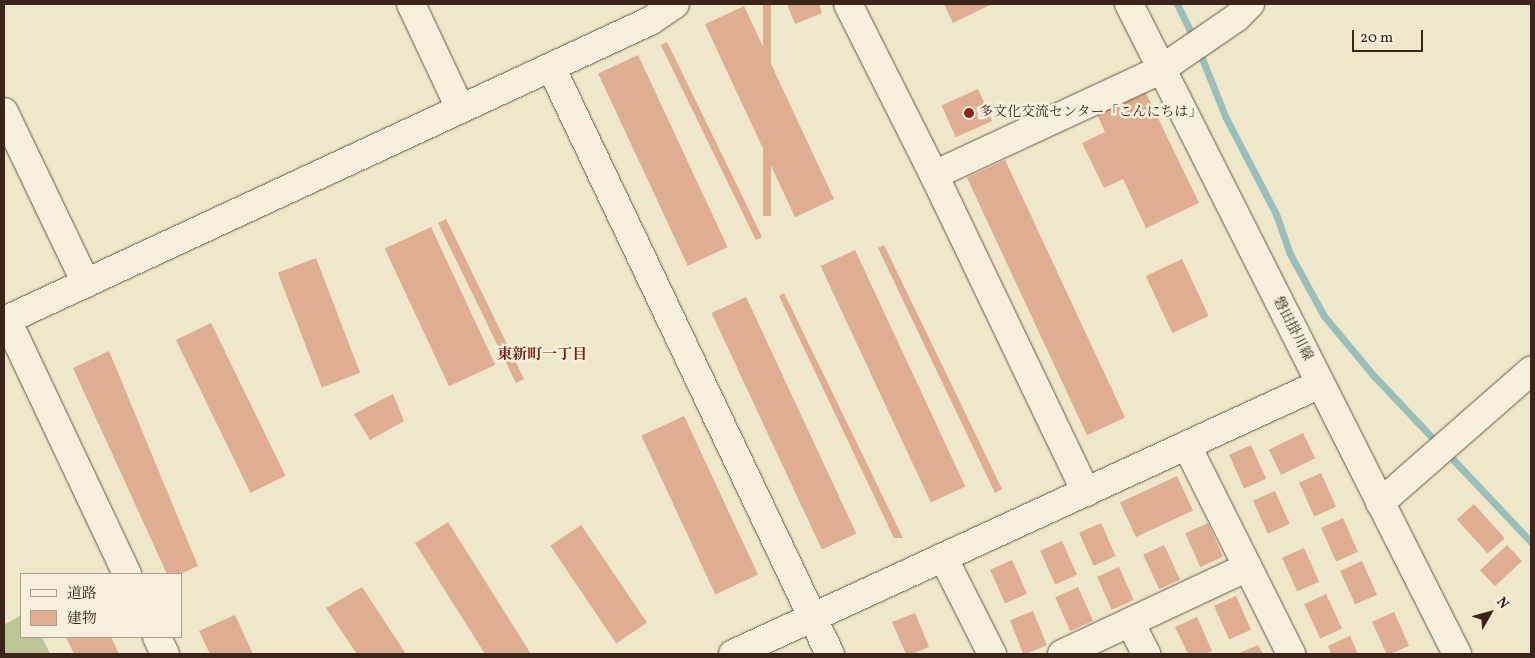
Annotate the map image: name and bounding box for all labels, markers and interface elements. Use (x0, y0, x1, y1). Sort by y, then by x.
scale bar (1355, 20, 1426, 52)
text: 20 m (1360, 28, 1393, 49)
place label: 多文化交流センター「こんにちは」 (979, 105, 1203, 121)
marker: 多文化交流センター「こんにちは」 (963, 107, 975, 119)
street label: 磐田掛川線 (1269, 294, 1315, 364)
district label: 東新町一丁目 (497, 347, 587, 365)
legend (20, 573, 182, 638)
text: 道路 (67, 584, 97, 605)
north arrow (1465, 588, 1515, 638)
text: N (1492, 594, 1513, 613)
text: 建物 (67, 609, 97, 630)

